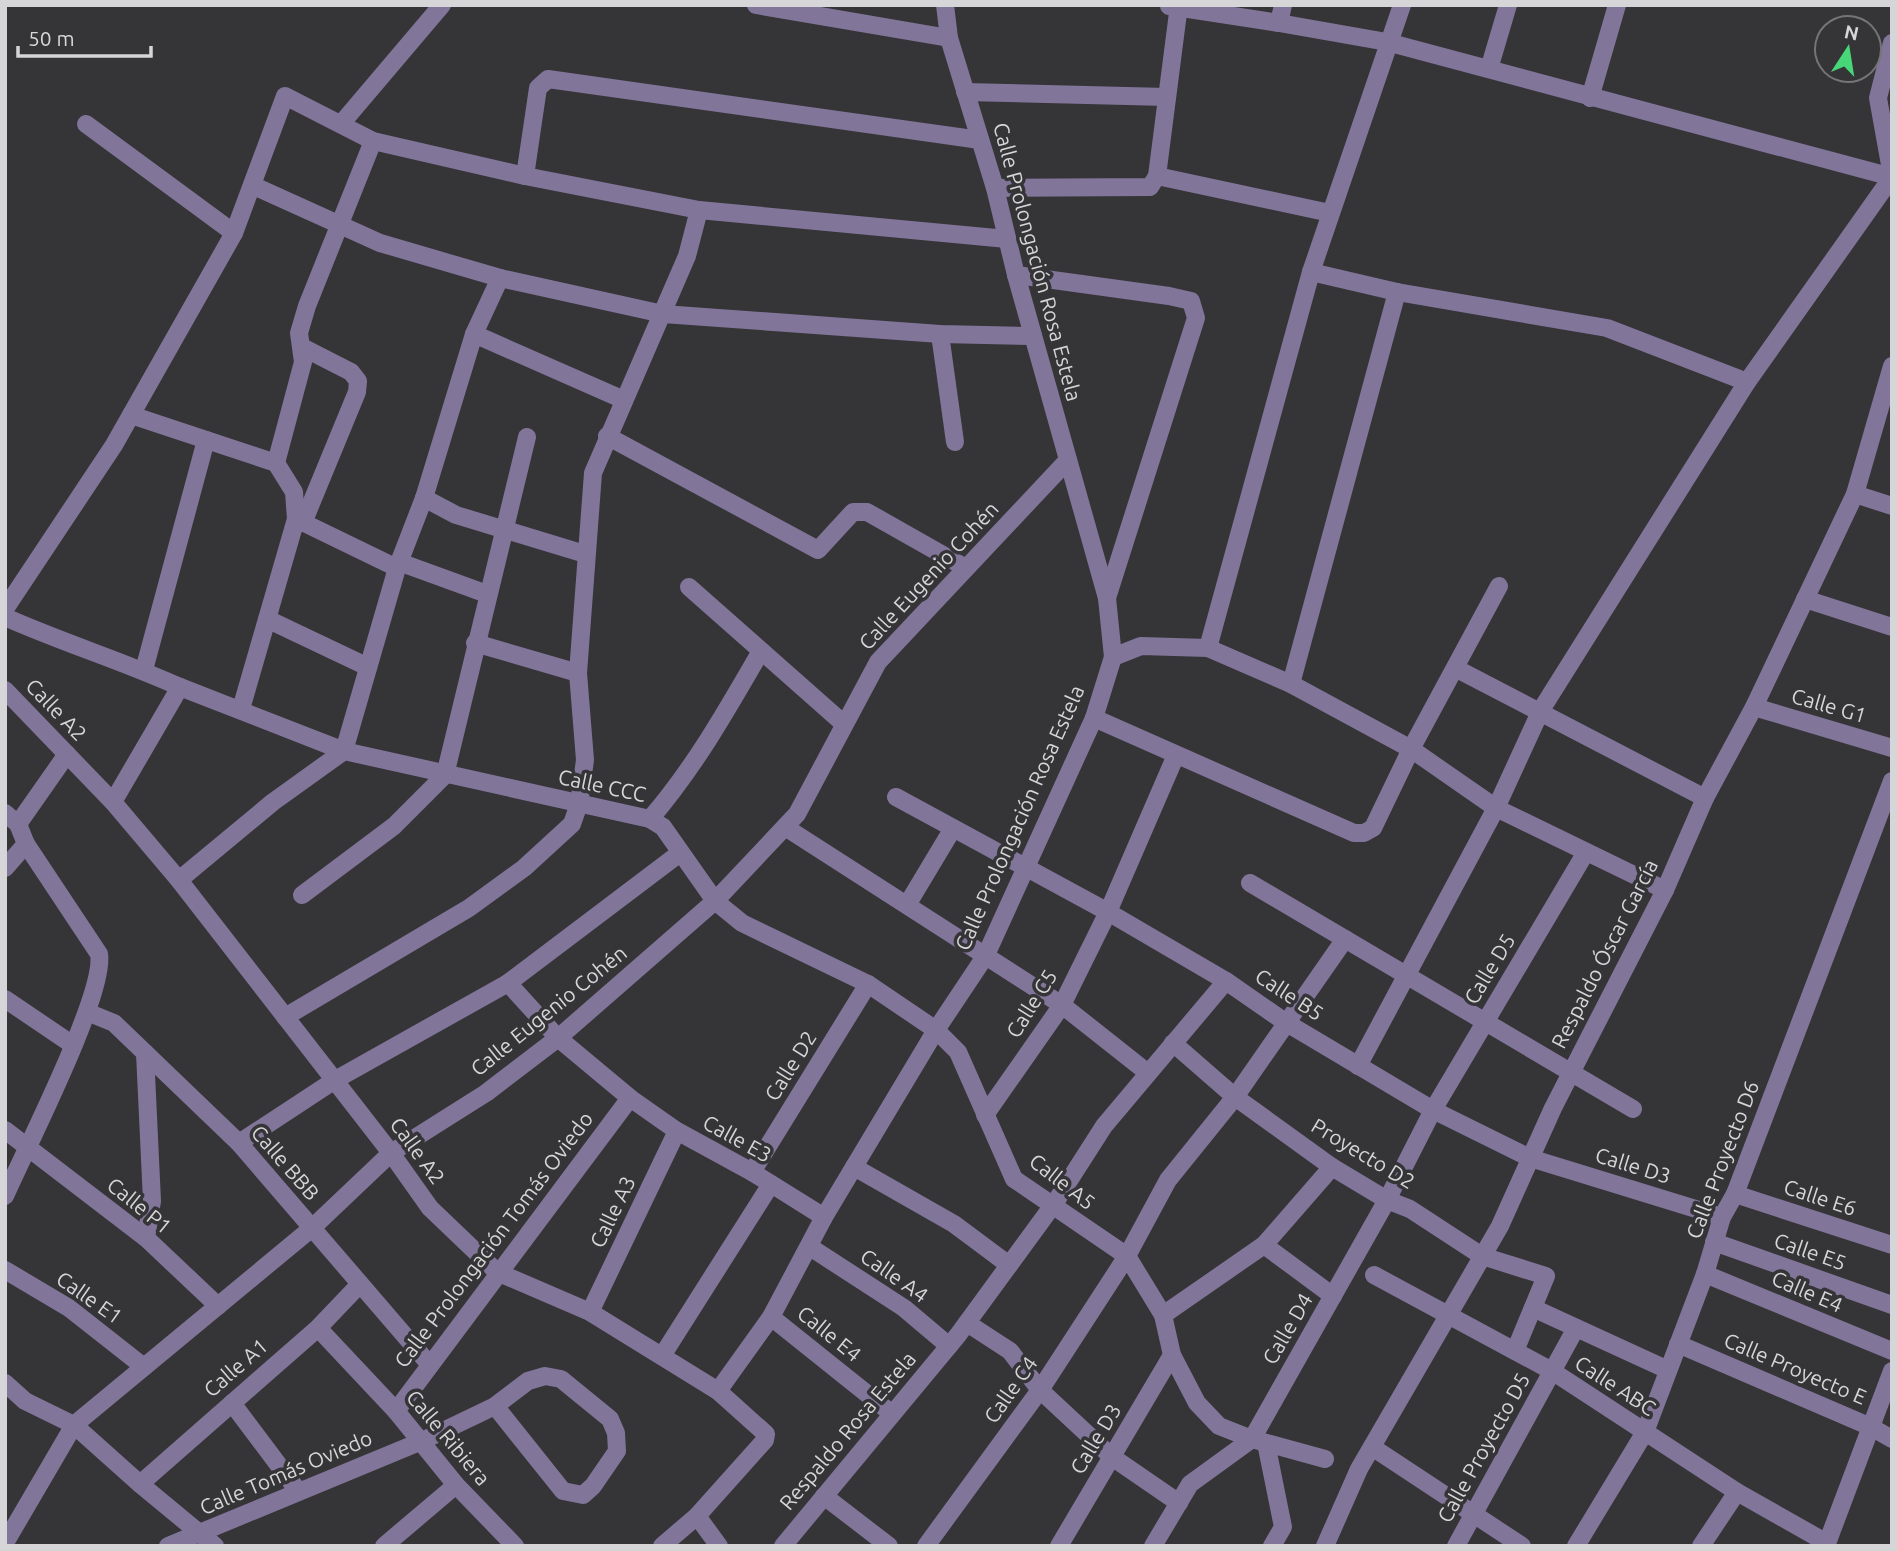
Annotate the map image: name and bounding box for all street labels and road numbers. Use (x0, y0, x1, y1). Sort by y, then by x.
street label: Calle Prolongación Rosa Estela (989, 120, 1087, 404)
street label: Calle Eugenio Cohén (854, 496, 1003, 654)
street label: Calle A2 (21, 673, 92, 745)
street label: Calle Prolongación Rosa Estela (950, 681, 1089, 954)
street label: Calle G1 (1789, 683, 1870, 727)
street label: Calle CCC (556, 764, 648, 806)
street label: Respaldo Óscar García (1546, 855, 1662, 1052)
street label: Calle D5 (1459, 929, 1519, 1008)
street label: Calle Eugenio Cohén (466, 940, 631, 1080)
street label: Calle B5 (1251, 963, 1328, 1025)
street label: Calle C5 (1001, 965, 1061, 1042)
street label: Calle D2 (759, 1026, 821, 1105)
street label: Calle Proyecto D6 (1681, 1077, 1763, 1242)
street label: Calle Prolongación Tomás Oviedo (389, 1107, 597, 1372)
street label: Calle E3 (699, 1110, 776, 1167)
street label: Calle A2 (386, 1112, 450, 1188)
street label: Proyecto D2 (1308, 1113, 1419, 1193)
street label: Calle BBB (247, 1120, 325, 1205)
street label: Calle D3 (1593, 1142, 1674, 1188)
street label: Calle A5 (1025, 1148, 1100, 1214)
street label: Calle P1 (103, 1172, 177, 1238)
street label: Calle A3 (585, 1172, 640, 1251)
street label: Calle E6 (1781, 1174, 1860, 1220)
street label: Calle E5 (1771, 1228, 1850, 1275)
street label: Calle A4 (856, 1243, 933, 1307)
street label: Calle E4 (1768, 1265, 1846, 1317)
street label: Calle E1 (52, 1266, 127, 1328)
street label: Calle D4 (1257, 1289, 1317, 1368)
street label: Calle E4 (793, 1300, 866, 1366)
street label: Calle Proyecto E (1721, 1327, 1870, 1409)
street label: Calle A1 (199, 1333, 272, 1401)
street label: Respaldo Rosa Estela (774, 1347, 920, 1514)
street label: Calle ABC (1571, 1350, 1660, 1420)
street label: Calle C4 (979, 1351, 1042, 1427)
street label: Calle Proyecto D5 (1432, 1369, 1534, 1526)
street label: Calle Ribiera (402, 1385, 496, 1490)
street label: Calle D3 (1065, 1399, 1125, 1478)
street label: Calle Tomás Oviedo (196, 1425, 375, 1519)

